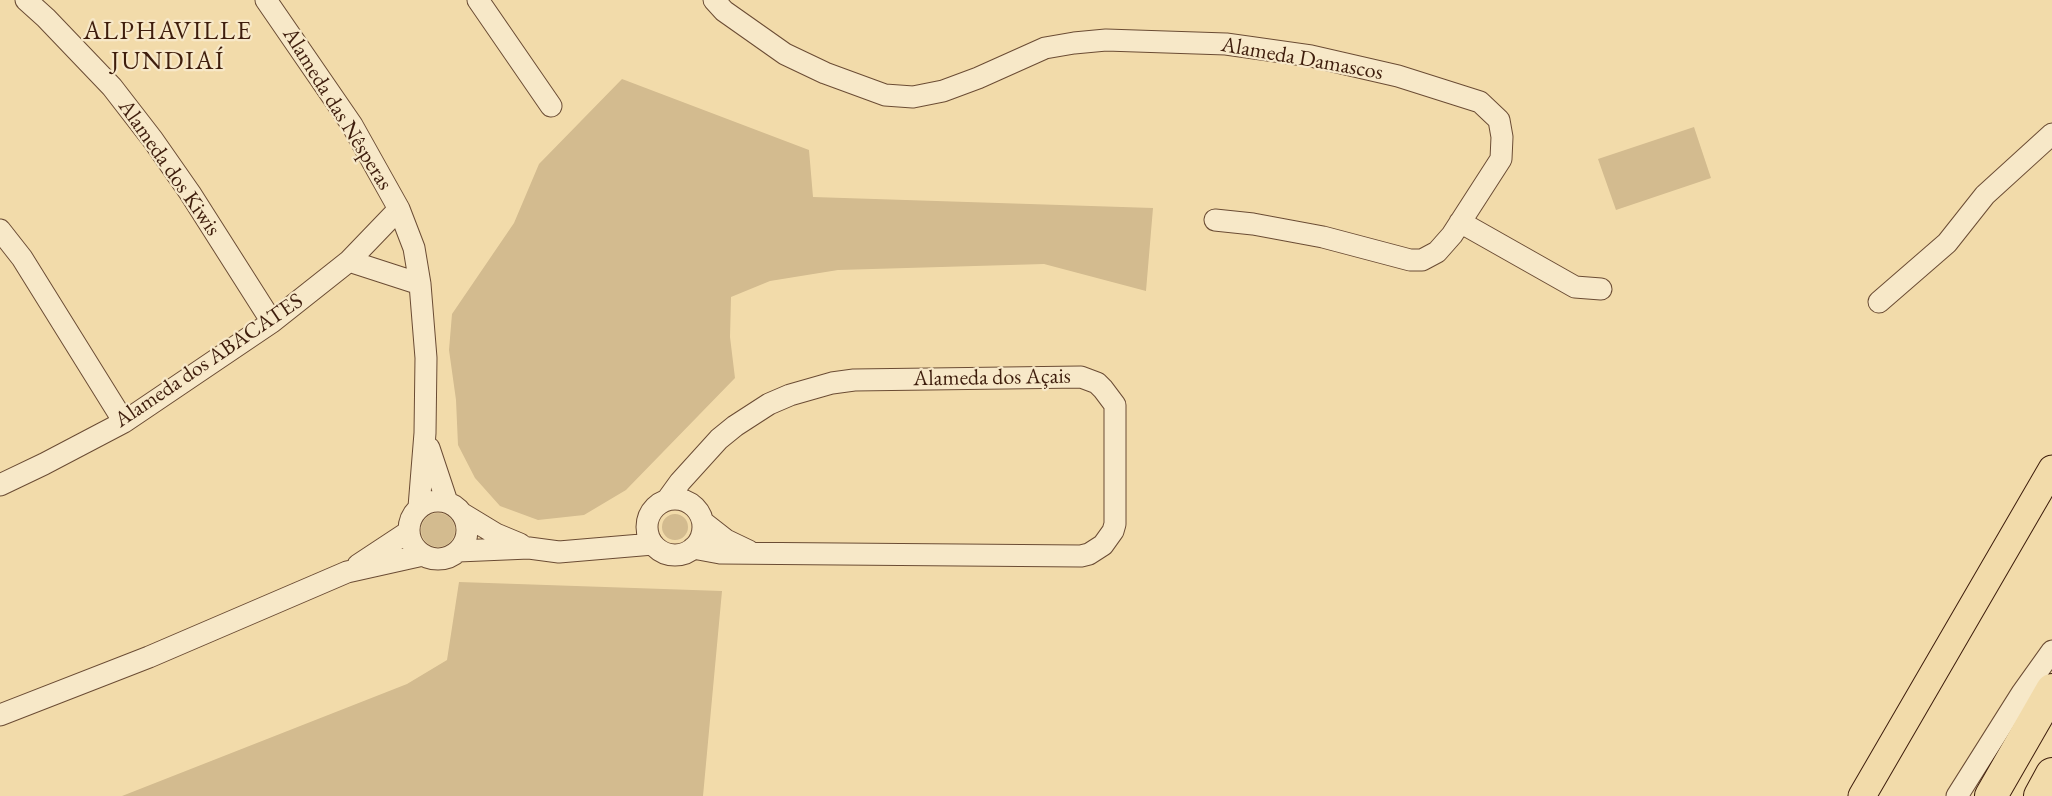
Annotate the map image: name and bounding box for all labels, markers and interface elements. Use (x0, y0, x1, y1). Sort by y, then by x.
district label: ALPHAVILLE JUNDIAÍ (83, 16, 253, 77)
street label: Alameda das Nêsperas (276, 23, 398, 195)
street label: Alameda Damascos (1219, 32, 1385, 86)
street label: Alameda dos Kiwis (112, 95, 226, 241)
street label: Alameda dos ABACATES (110, 288, 308, 434)
street label: Alameda dos Açais (913, 363, 1071, 393)

